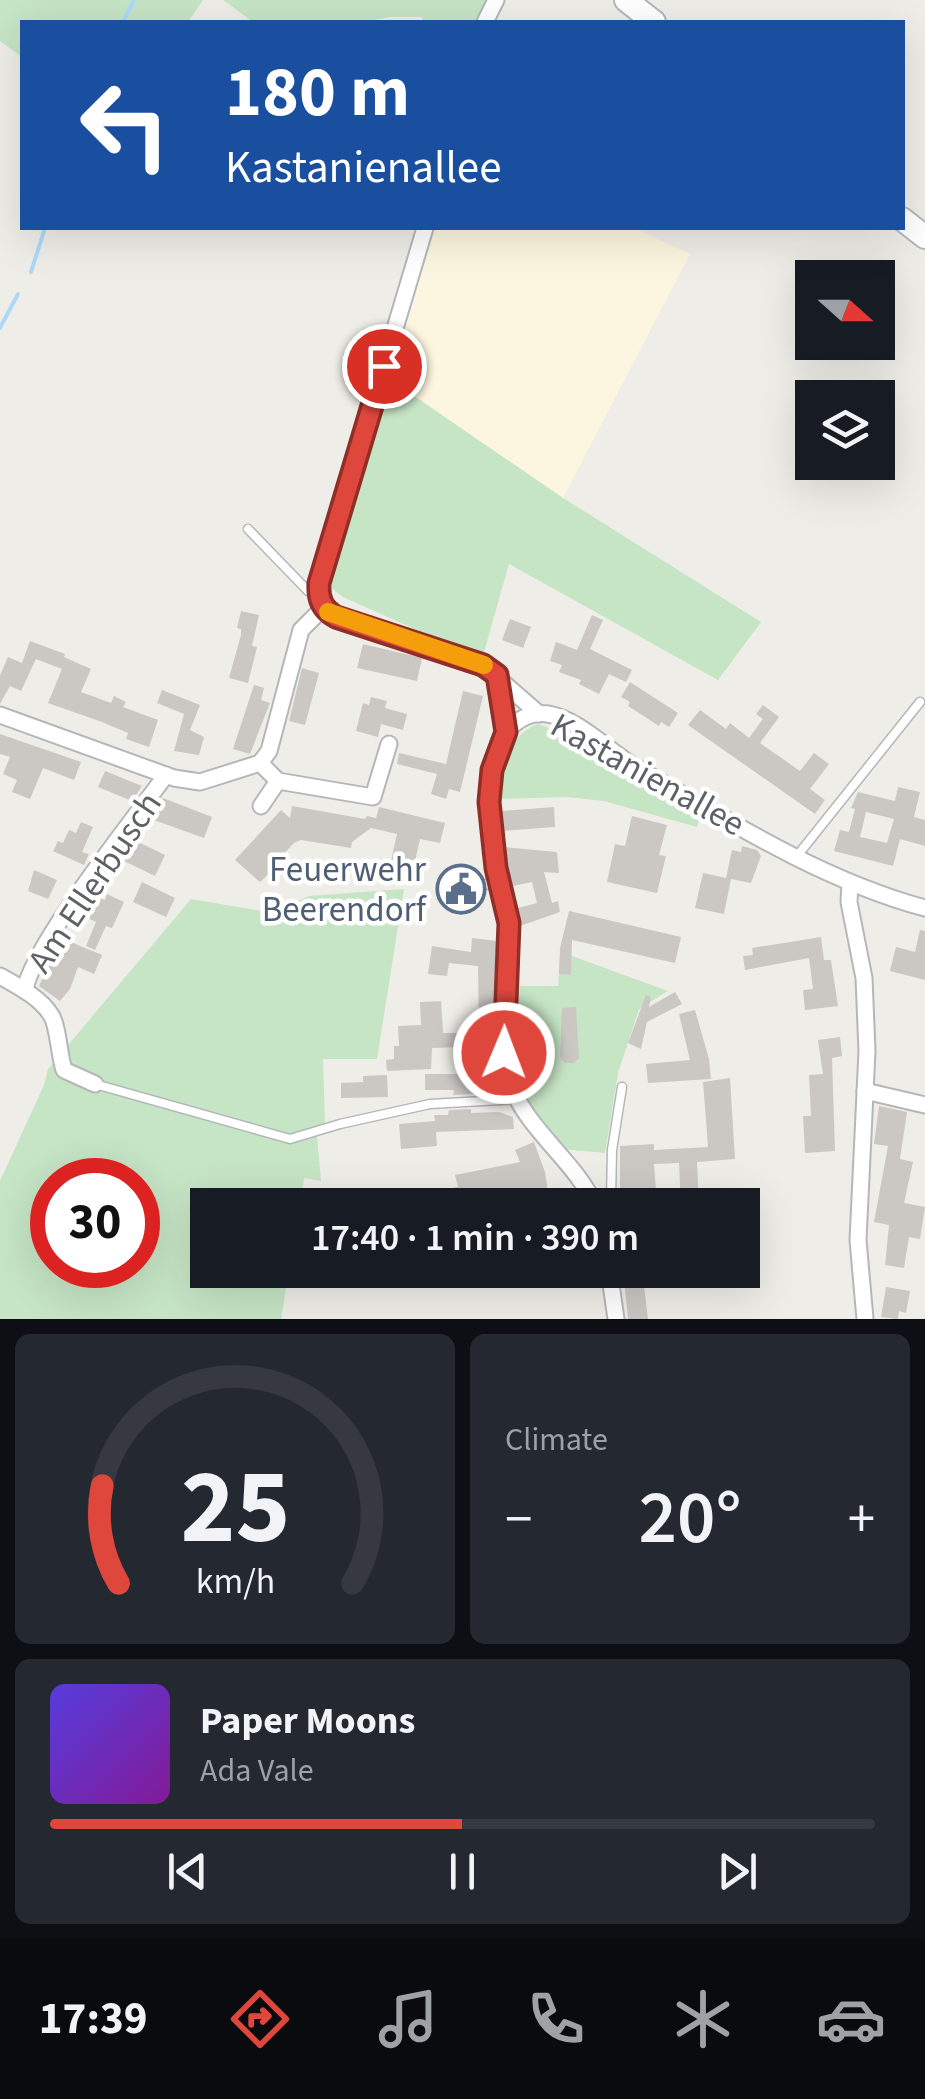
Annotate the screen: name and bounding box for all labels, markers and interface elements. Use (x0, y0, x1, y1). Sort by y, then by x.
text: 180 m (225, 43, 410, 143)
icon: left (60, 60, 190, 190)
text: Kastanienallee (225, 136, 502, 200)
north arrow (795, 260, 895, 360)
map controls (795, 260, 895, 480)
pin (342, 324, 427, 409)
icon: arrive (357, 339, 412, 394)
button: layers (795, 380, 895, 480)
street label: Kastanienallee (541, 701, 754, 849)
street label: Am Ellerbusch (16, 782, 174, 983)
place label: Feuerwehr Beerendorf (262, 845, 428, 935)
public building icon: Feuerwehr Beerendorf (435, 863, 487, 915)
position arrow (452, 1001, 556, 1105)
speed limit sign: 30 (30, 1158, 160, 1288)
text: 17:40 · 1 min · 390 m (311, 1211, 639, 1265)
text: Climate (505, 1417, 608, 1463)
text: 25 (180, 1435, 290, 1583)
text: 20° (638, 1465, 742, 1572)
text: − (505, 1481, 532, 1559)
text: + (848, 1481, 875, 1559)
text: km/h (195, 1556, 275, 1607)
text: Paper Moons (200, 1694, 415, 1748)
text: Ada Vale (200, 1748, 314, 1794)
icon: previous (160, 1844, 215, 1899)
icon: pause (435, 1844, 490, 1899)
icon: next (710, 1844, 765, 1899)
icon: directions (225, 1984, 295, 2054)
icon: music (373, 1984, 443, 2054)
icon: phone (521, 1984, 591, 2054)
icon: climate (668, 1984, 738, 2054)
icon: car (816, 1984, 886, 2054)
text: 17:39 (39, 1987, 147, 2051)

